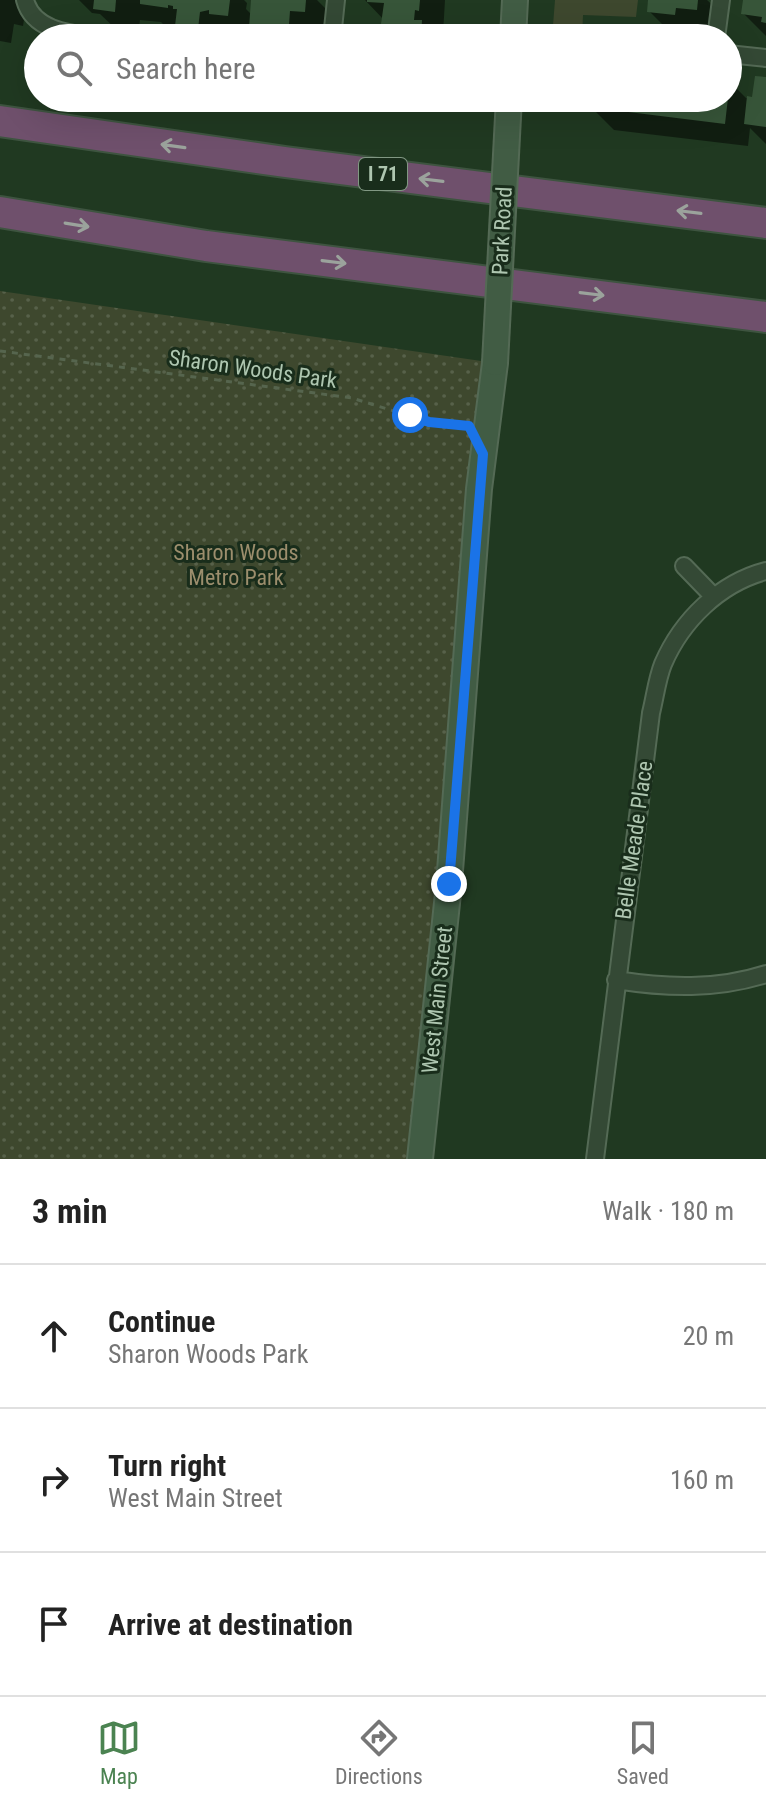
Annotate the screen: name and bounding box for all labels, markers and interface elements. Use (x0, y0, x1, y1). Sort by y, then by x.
search box (24, 24, 742, 112)
icon: search (52, 46, 96, 90)
text: Search here (116, 51, 256, 86)
one-way arrow (161, 138, 186, 153)
road number: I 71 (359, 158, 407, 190)
one-way arrow (418, 173, 445, 188)
street label: Park Road (487, 186, 517, 276)
one-way arrow (676, 205, 703, 220)
one-way arrow (64, 218, 89, 233)
one-way arrow (321, 255, 346, 270)
one-way arrow (579, 287, 604, 302)
street label: Sharon Woods Park (167, 345, 339, 393)
route start (392, 397, 428, 433)
park label: Sharon Woods Metro Park (173, 540, 299, 590)
street label: Belle Meade Place (611, 759, 657, 921)
route end (431, 866, 467, 902)
street label: West Main Street (417, 925, 457, 1075)
text: 3 min (32, 1191, 108, 1231)
text: Walk · 180 m (602, 1196, 734, 1226)
text: Continue (108, 1304, 215, 1339)
icon: ahead (32, 1314, 76, 1358)
text: 20 m (683, 1321, 734, 1351)
text: Sharon Woods Park (108, 1339, 308, 1369)
text: Turn right (108, 1448, 226, 1483)
icon: right (32, 1458, 76, 1502)
text: 160 m (670, 1465, 734, 1495)
text: West Main Street (108, 1483, 283, 1513)
icon: arrive (32, 1602, 76, 1646)
text: Arrive at destination (108, 1607, 353, 1642)
tab: Map (97, 1716, 141, 1789)
tab: Directions (335, 1716, 423, 1789)
tab: Saved (617, 1716, 669, 1789)

